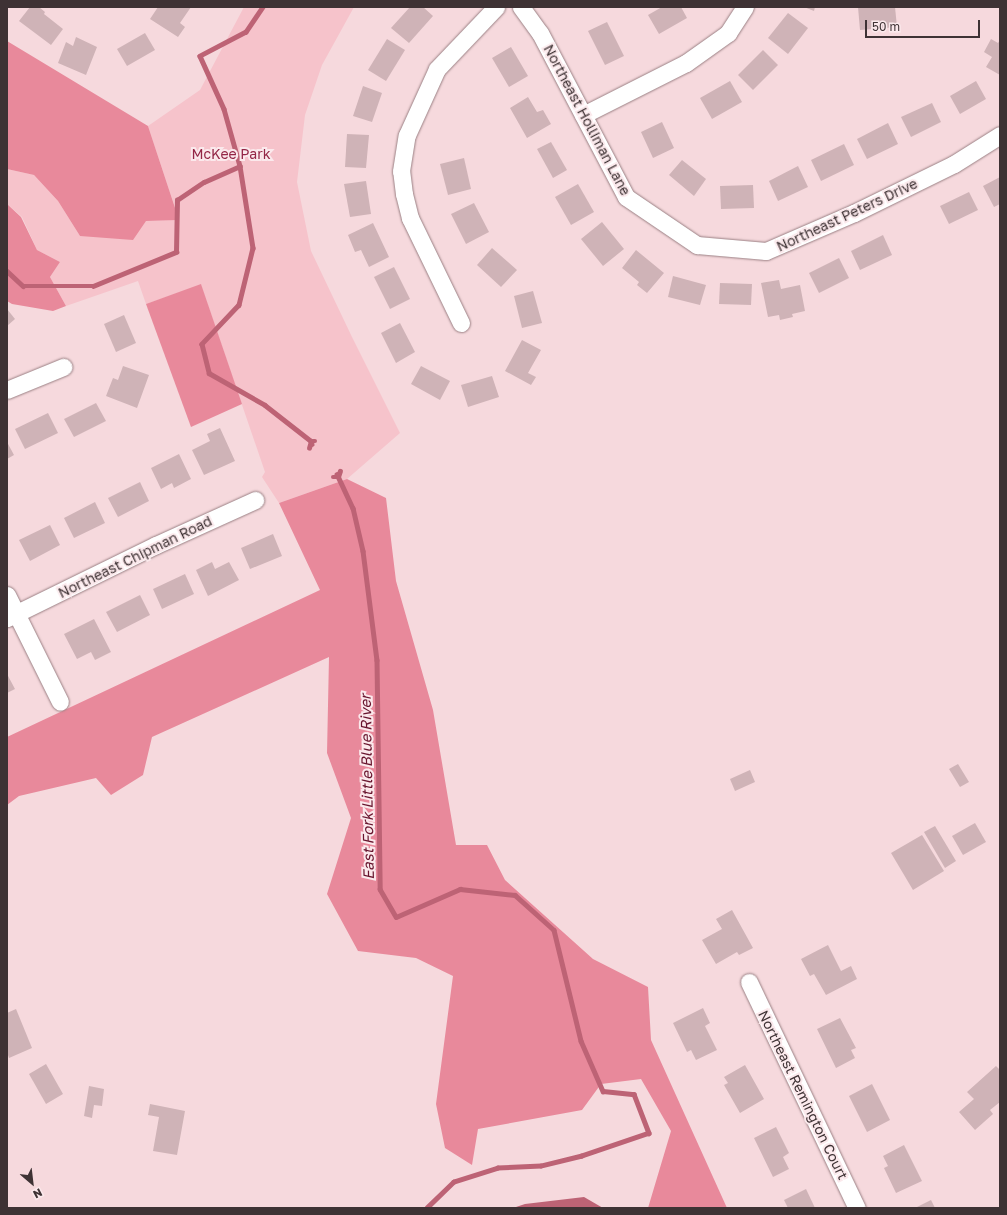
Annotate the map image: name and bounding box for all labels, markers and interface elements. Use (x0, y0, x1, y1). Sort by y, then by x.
scale bar (867, 12, 982, 38)
text: 50 m (872, 19, 900, 34)
street label: Northeast Holliman Lane (540, 42, 634, 198)
park label: McKee Park (191, 146, 271, 162)
street label: Northeast Peters Drive (774, 175, 920, 255)
street label: Northeast Chipman Road (55, 512, 215, 602)
water label: East Fork Little Blue River (356, 694, 378, 880)
street label: Northeast Remington Court (755, 1008, 851, 1182)
north arrow (12, 1163, 52, 1203)
text: N (31, 1186, 45, 1202)

